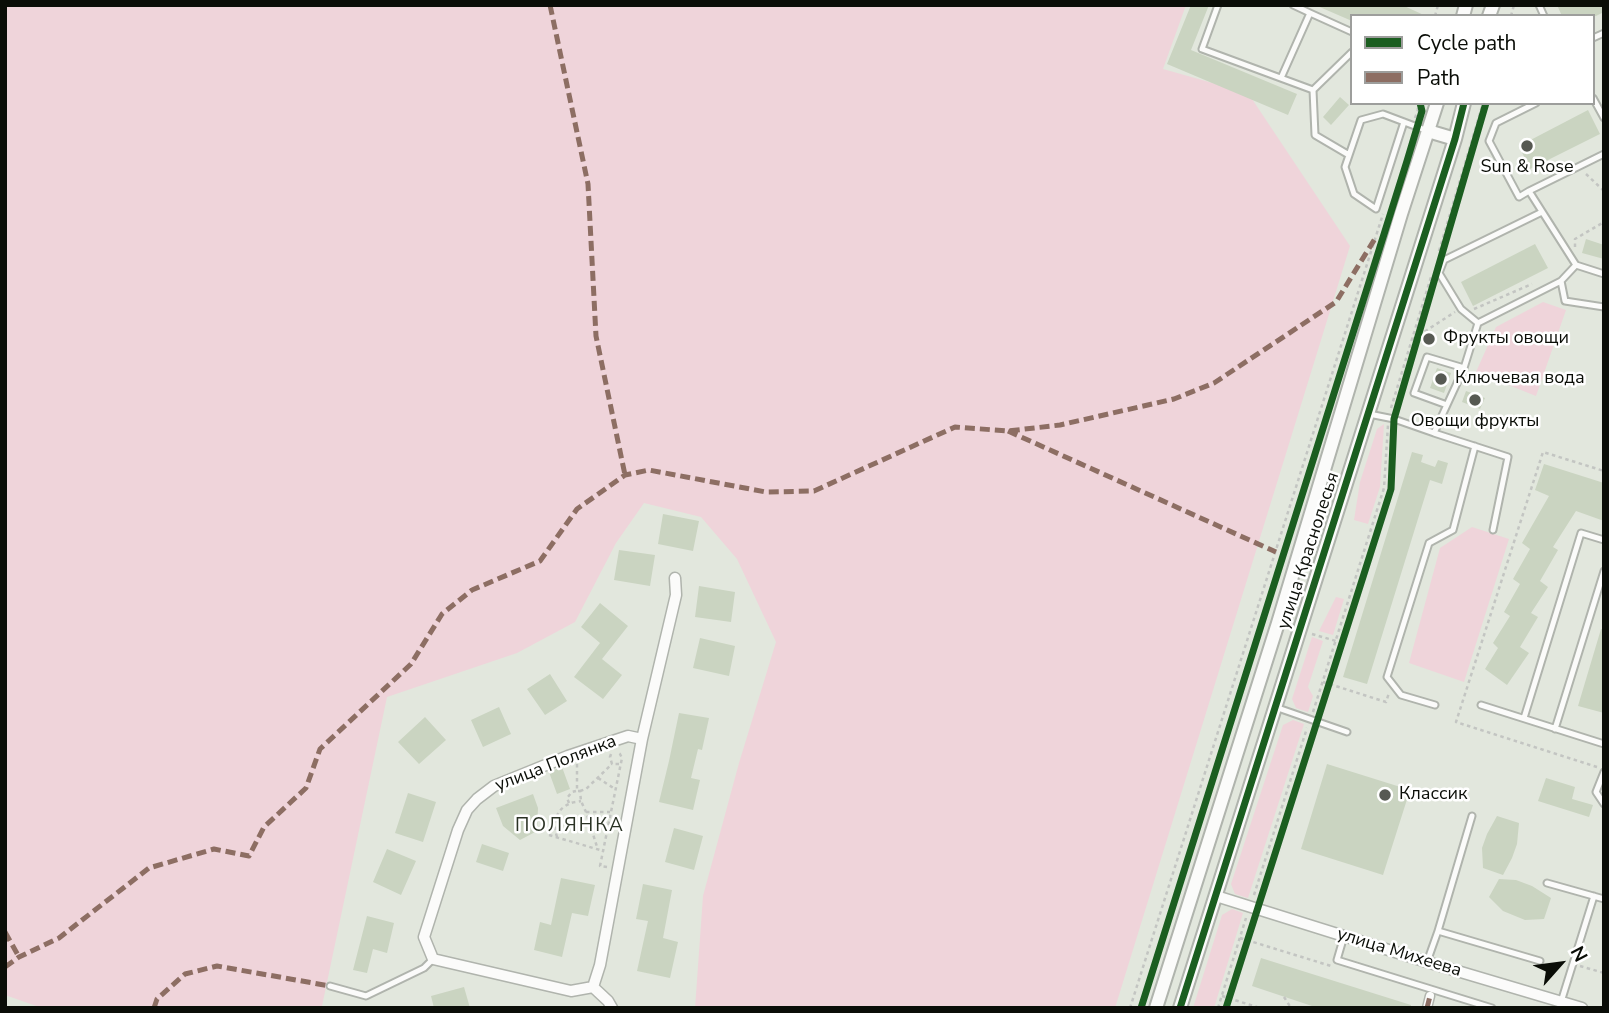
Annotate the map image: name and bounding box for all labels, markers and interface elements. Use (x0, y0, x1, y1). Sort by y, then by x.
legend (1350, 14, 1595, 105)
text: Cycle path (1417, 29, 1516, 57)
text: Path (1417, 64, 1460, 92)
marker: Sun & Rose (1519, 138, 1535, 154)
place label: Sun & Rose (1480, 157, 1574, 179)
place label: Фрукты овощи (1443, 328, 1569, 350)
marker: Фрукты овощи (1421, 331, 1437, 347)
place label: Ключевая вода (1455, 368, 1585, 390)
marker: Ключевая вода (1433, 371, 1449, 387)
marker: Овощи фрукты (1467, 392, 1483, 408)
place label: Овощи фрукты (1411, 411, 1539, 433)
street label: улица Краснолесья (1273, 470, 1345, 632)
street label: улица Полянка (492, 731, 620, 797)
place label: Классик (1399, 784, 1468, 806)
marker: Классик (1377, 787, 1393, 803)
district label: ПОЛЯНКА (516, 815, 624, 837)
street label: улица Михеева (1334, 924, 1464, 982)
north arrow (1525, 929, 1595, 999)
text: N (1564, 942, 1593, 967)

